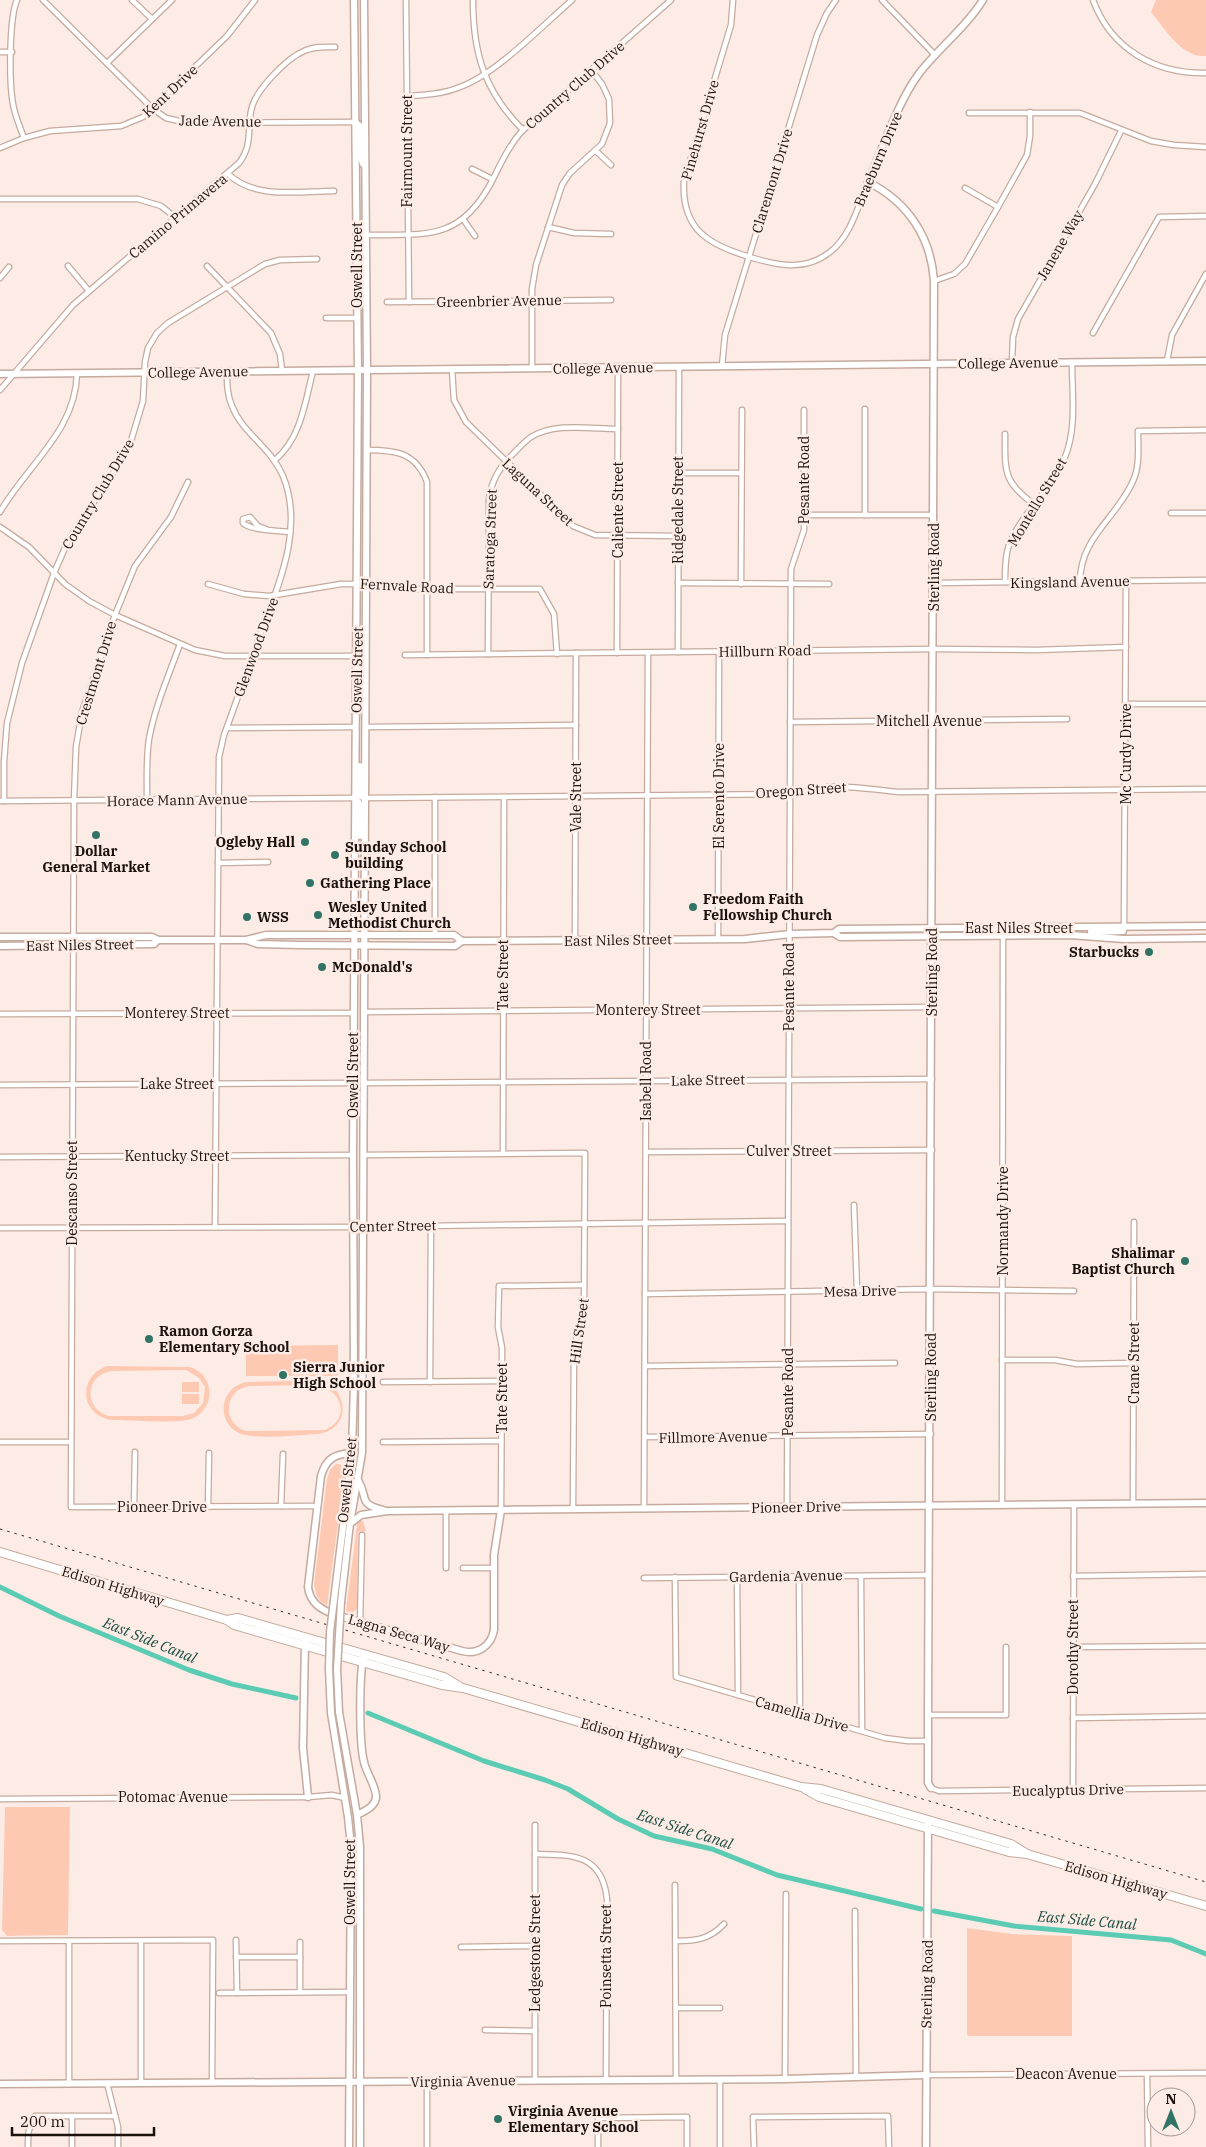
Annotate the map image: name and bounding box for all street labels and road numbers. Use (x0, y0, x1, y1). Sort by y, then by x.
street label: Country Club Drive (522, 37, 628, 133)
street label: Kent Drive (138, 61, 202, 121)
street label: Pinehurst Drive (677, 78, 723, 182)
street label: Fairmount Street (398, 95, 416, 207)
street label: Braeburn Drive (850, 109, 906, 209)
street label: Jade Avenue (179, 111, 261, 131)
street label: Claremont Drive (748, 127, 796, 235)
street label: Camino Primavera (125, 169, 231, 262)
street label: Janene Way (1033, 206, 1088, 283)
street label: Oswell Street (348, 222, 366, 308)
street label: Greenbrier Avenue (436, 291, 562, 311)
street label: College Avenue (958, 353, 1058, 373)
street label: College Avenue (553, 358, 653, 378)
street label: College Avenue (148, 362, 248, 382)
street label: Pesante Road (795, 435, 813, 524)
street label: Country Club Drive (58, 436, 138, 552)
street label: Laguna Street (498, 454, 578, 530)
street label: Montello Street (1003, 454, 1071, 550)
street label: Ridgedale Street (669, 456, 687, 564)
street label: Caliente Street (609, 462, 627, 558)
street label: Saratoga Street (479, 489, 501, 589)
street label: Sterling Road (925, 522, 943, 611)
street label: Kingsland Avenue (1010, 572, 1130, 592)
street label: Fernvale Road (360, 575, 455, 597)
street label: Glenwood Drive (230, 595, 282, 699)
street label: Crestmont Drive (72, 619, 120, 727)
street label: Oswell Street (347, 627, 367, 713)
street label: Hillburn Road (719, 641, 812, 661)
street label: Mc Curdy Drive (1117, 703, 1135, 805)
street label: Mitchell Avenue (876, 712, 982, 730)
street label: El Serento Drive (710, 743, 728, 849)
street label: Vale Street (567, 762, 585, 832)
street label: Oregon Street (755, 778, 847, 802)
street label: Horace Mann Avenue (106, 790, 248, 810)
street label: East Niles Street (965, 919, 1073, 937)
street label: Sterling Road (923, 927, 941, 1016)
street label: East Niles Street (564, 930, 672, 950)
street label: East Niles Street (26, 935, 134, 955)
street label: Tate Street (494, 939, 512, 1011)
street label: Pesante Road (780, 942, 798, 1031)
street label: Monterey Street (595, 1001, 701, 1019)
street label: Monterey Street (124, 1004, 230, 1022)
street label: Oswell Street (344, 1032, 362, 1118)
street label: Isabell Road (637, 1040, 655, 1121)
street label: Lake Street (671, 1070, 745, 1090)
street label: Lake Street (140, 1075, 214, 1093)
street label: Descanso Street (63, 1140, 81, 1246)
street label: Culver Street (746, 1142, 832, 1160)
street label: Kentucky Street (124, 1147, 230, 1165)
street label: Normandy Drive (994, 1166, 1012, 1276)
street label: Center Street (350, 1216, 437, 1236)
street label: Mesa Drive (823, 1281, 897, 1301)
street label: Hill Street (565, 1297, 593, 1365)
street label: Crane Street (1125, 1322, 1143, 1404)
street label: Sterling Road (922, 1332, 940, 1421)
street label: Pesante Road (779, 1347, 797, 1436)
street label: Tate Street (493, 1362, 511, 1434)
street label: Fillmore Avenue (659, 1427, 767, 1447)
street label: Oswell Street (334, 1436, 360, 1524)
street label: Pioneer Drive (751, 1497, 841, 1517)
street label: Pioneer Drive (117, 1498, 207, 1516)
street label: Edison Highway (60, 1562, 167, 1610)
street label: Gardenia Avenue (729, 1566, 843, 1586)
street label: Dorothy Street (1064, 1599, 1082, 1695)
street label: Lagna Seca Way (346, 1610, 452, 1656)
street label: Camellia Drive (753, 1692, 851, 1736)
street label: Edison Highway (579, 1714, 686, 1760)
street label: Eucalyptus Drive (1012, 1780, 1124, 1800)
street label: Potomac Avenue (118, 1788, 228, 1806)
street label: Oswell Street (341, 1839, 359, 1925)
street label: Edison Highway (1063, 1857, 1170, 1903)
street label: Ledgestone Street (526, 1894, 544, 2012)
street label: Poinsetta Street (597, 1904, 615, 2008)
street label: Sterling Road (917, 1939, 937, 2029)
street label: Deacon Avenue (1015, 2065, 1117, 2083)
street label: Virginia Avenue (410, 2071, 516, 2091)

